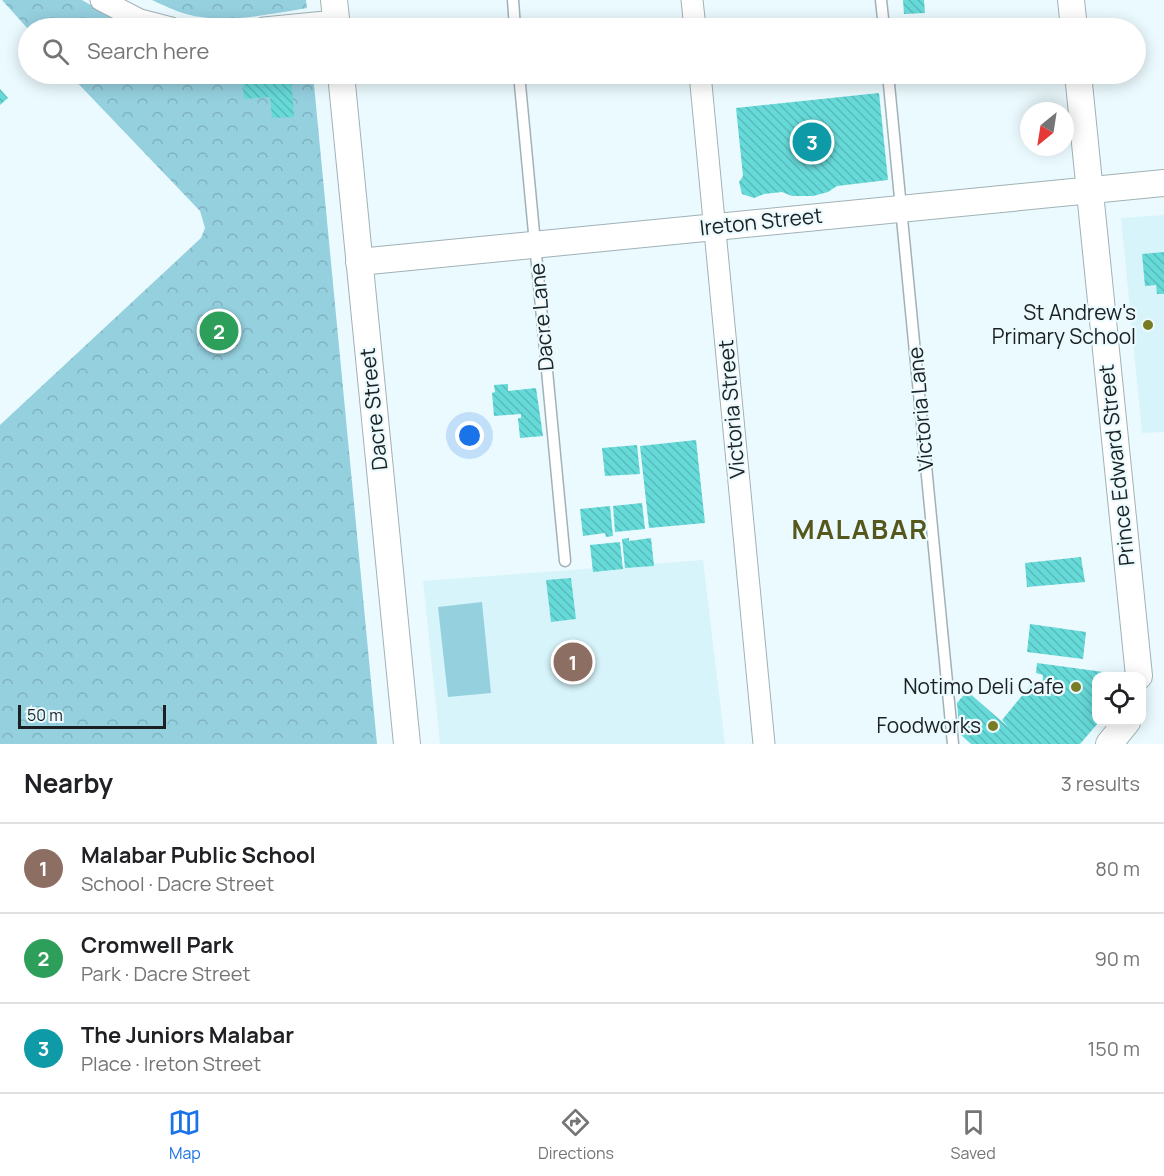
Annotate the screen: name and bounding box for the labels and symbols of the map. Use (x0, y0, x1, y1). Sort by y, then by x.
north arrow (1020, 102, 1074, 156)
pin: 3 (792, 120, 832, 164)
street label: Ireton Street (698, 201, 824, 241)
street label: Dacre Lane (522, 262, 560, 372)
place label: St Andrew's Primary School (992, 298, 1136, 350)
pin: 2 (200, 308, 238, 354)
marker: St Andrew's Primary School (1141, 318, 1155, 332)
street label: Victoria Street (711, 339, 751, 480)
street label: Victoria Lane (901, 346, 939, 472)
street label: Dacre Street (353, 347, 393, 472)
street label: Prince Edward Street (1091, 363, 1141, 567)
your location (455, 421, 484, 450)
district label: MALABAR (791, 510, 929, 547)
pin: 1 (554, 640, 592, 684)
place label: Notimo Deli Cafe (903, 672, 1064, 700)
marker: Notimo Deli Cafe (1069, 680, 1083, 694)
scale bar (18, 702, 166, 730)
place label: Foodworks (877, 711, 981, 739)
marker: Foodworks (986, 719, 1000, 733)

